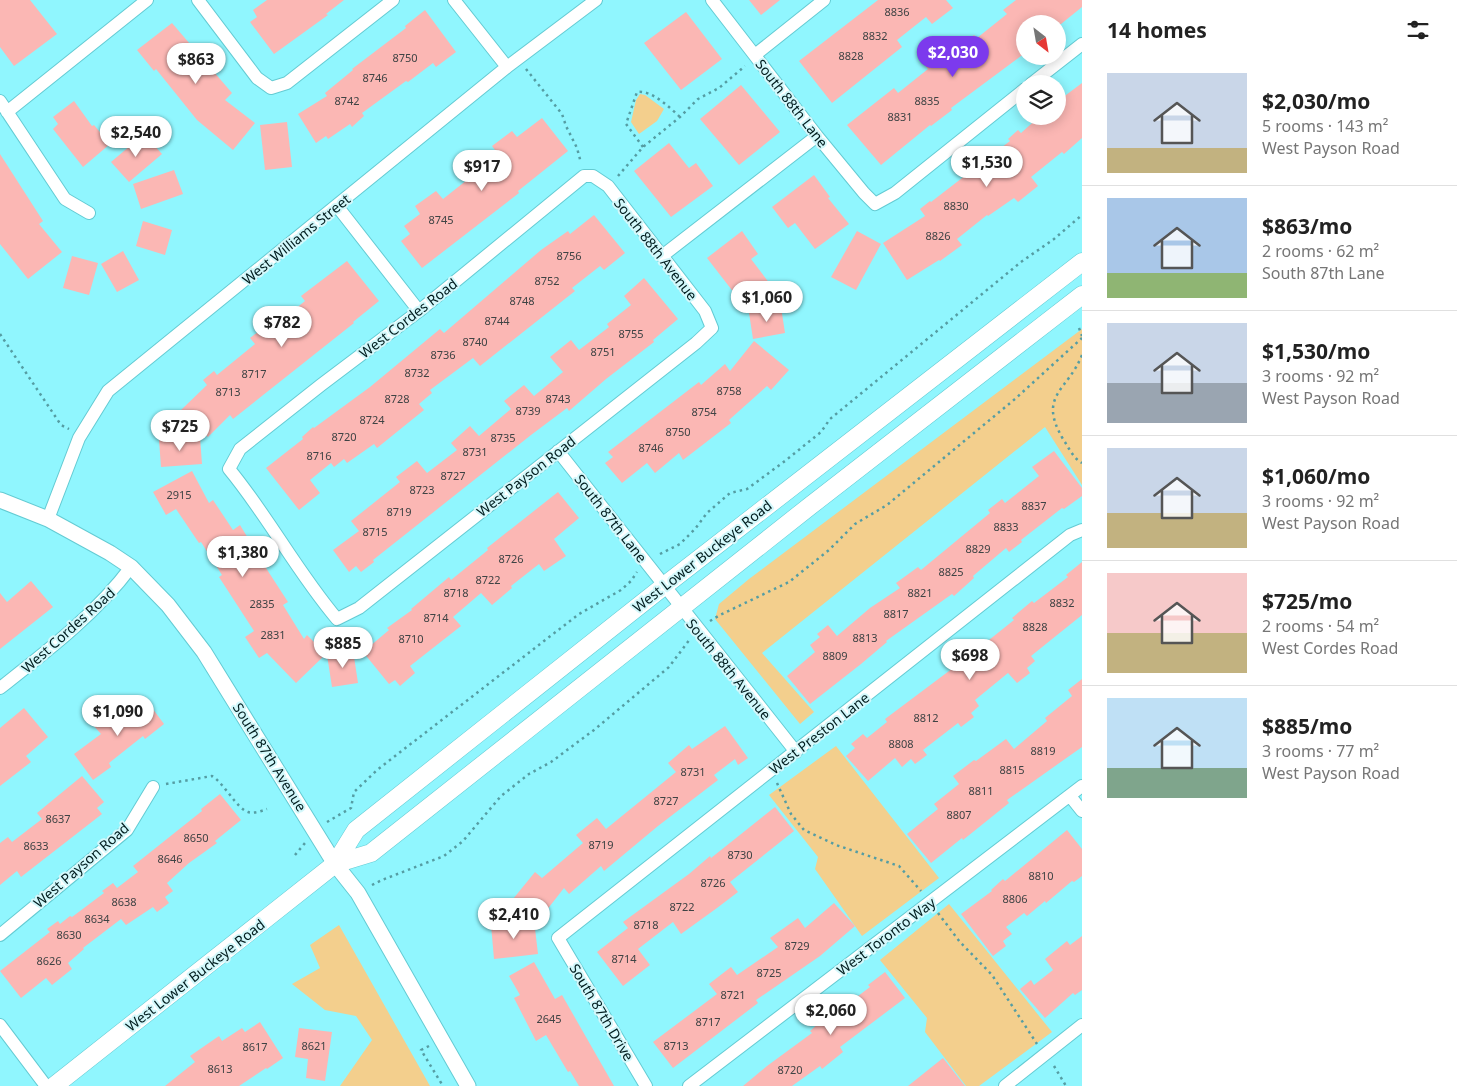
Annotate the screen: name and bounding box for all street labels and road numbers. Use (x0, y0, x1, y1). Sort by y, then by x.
street label: South 88th Lane (751, 55, 833, 151)
street label: West Williams Street (238, 189, 354, 289)
street label: South 88th Avenue (610, 194, 702, 304)
street label: West Cordes Road (355, 274, 461, 362)
street label: West Payson Road (473, 431, 579, 521)
street label: South 87th Lane (570, 470, 652, 566)
street label: West Lower Buckeye Road (628, 496, 776, 616)
street label: West Cordes Road (17, 583, 119, 677)
street label: South 88th Avenue (682, 615, 776, 724)
street label: West Preston Lane (765, 688, 873, 778)
street label: South 87th Avenue (229, 699, 311, 815)
street label: West Payson Road (29, 818, 133, 912)
street label: West Toronto Way (833, 892, 940, 979)
street label: West Lower Buckeye Road (121, 915, 269, 1035)
street label: South 87th Drive (565, 960, 639, 1064)

